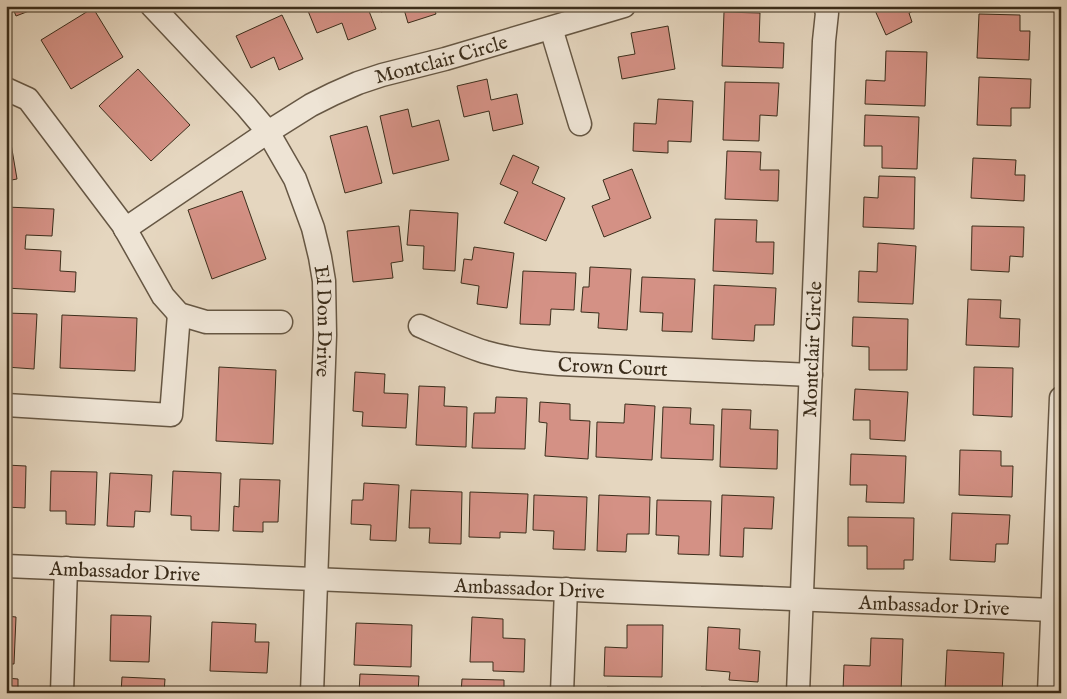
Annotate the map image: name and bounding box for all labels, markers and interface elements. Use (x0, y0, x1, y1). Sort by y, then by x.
street label: Montclair Circle (372, 30, 511, 90)
street label: El Don Drive (308, 263, 336, 378)
street label: Montclair Circle (798, 281, 828, 418)
street label: Crown Court (557, 353, 668, 383)
street label: Ambassador Drive (48, 557, 201, 588)
street label: Ambassador Drive (453, 574, 605, 605)
street label: Ambassador Drive (857, 591, 1010, 622)

